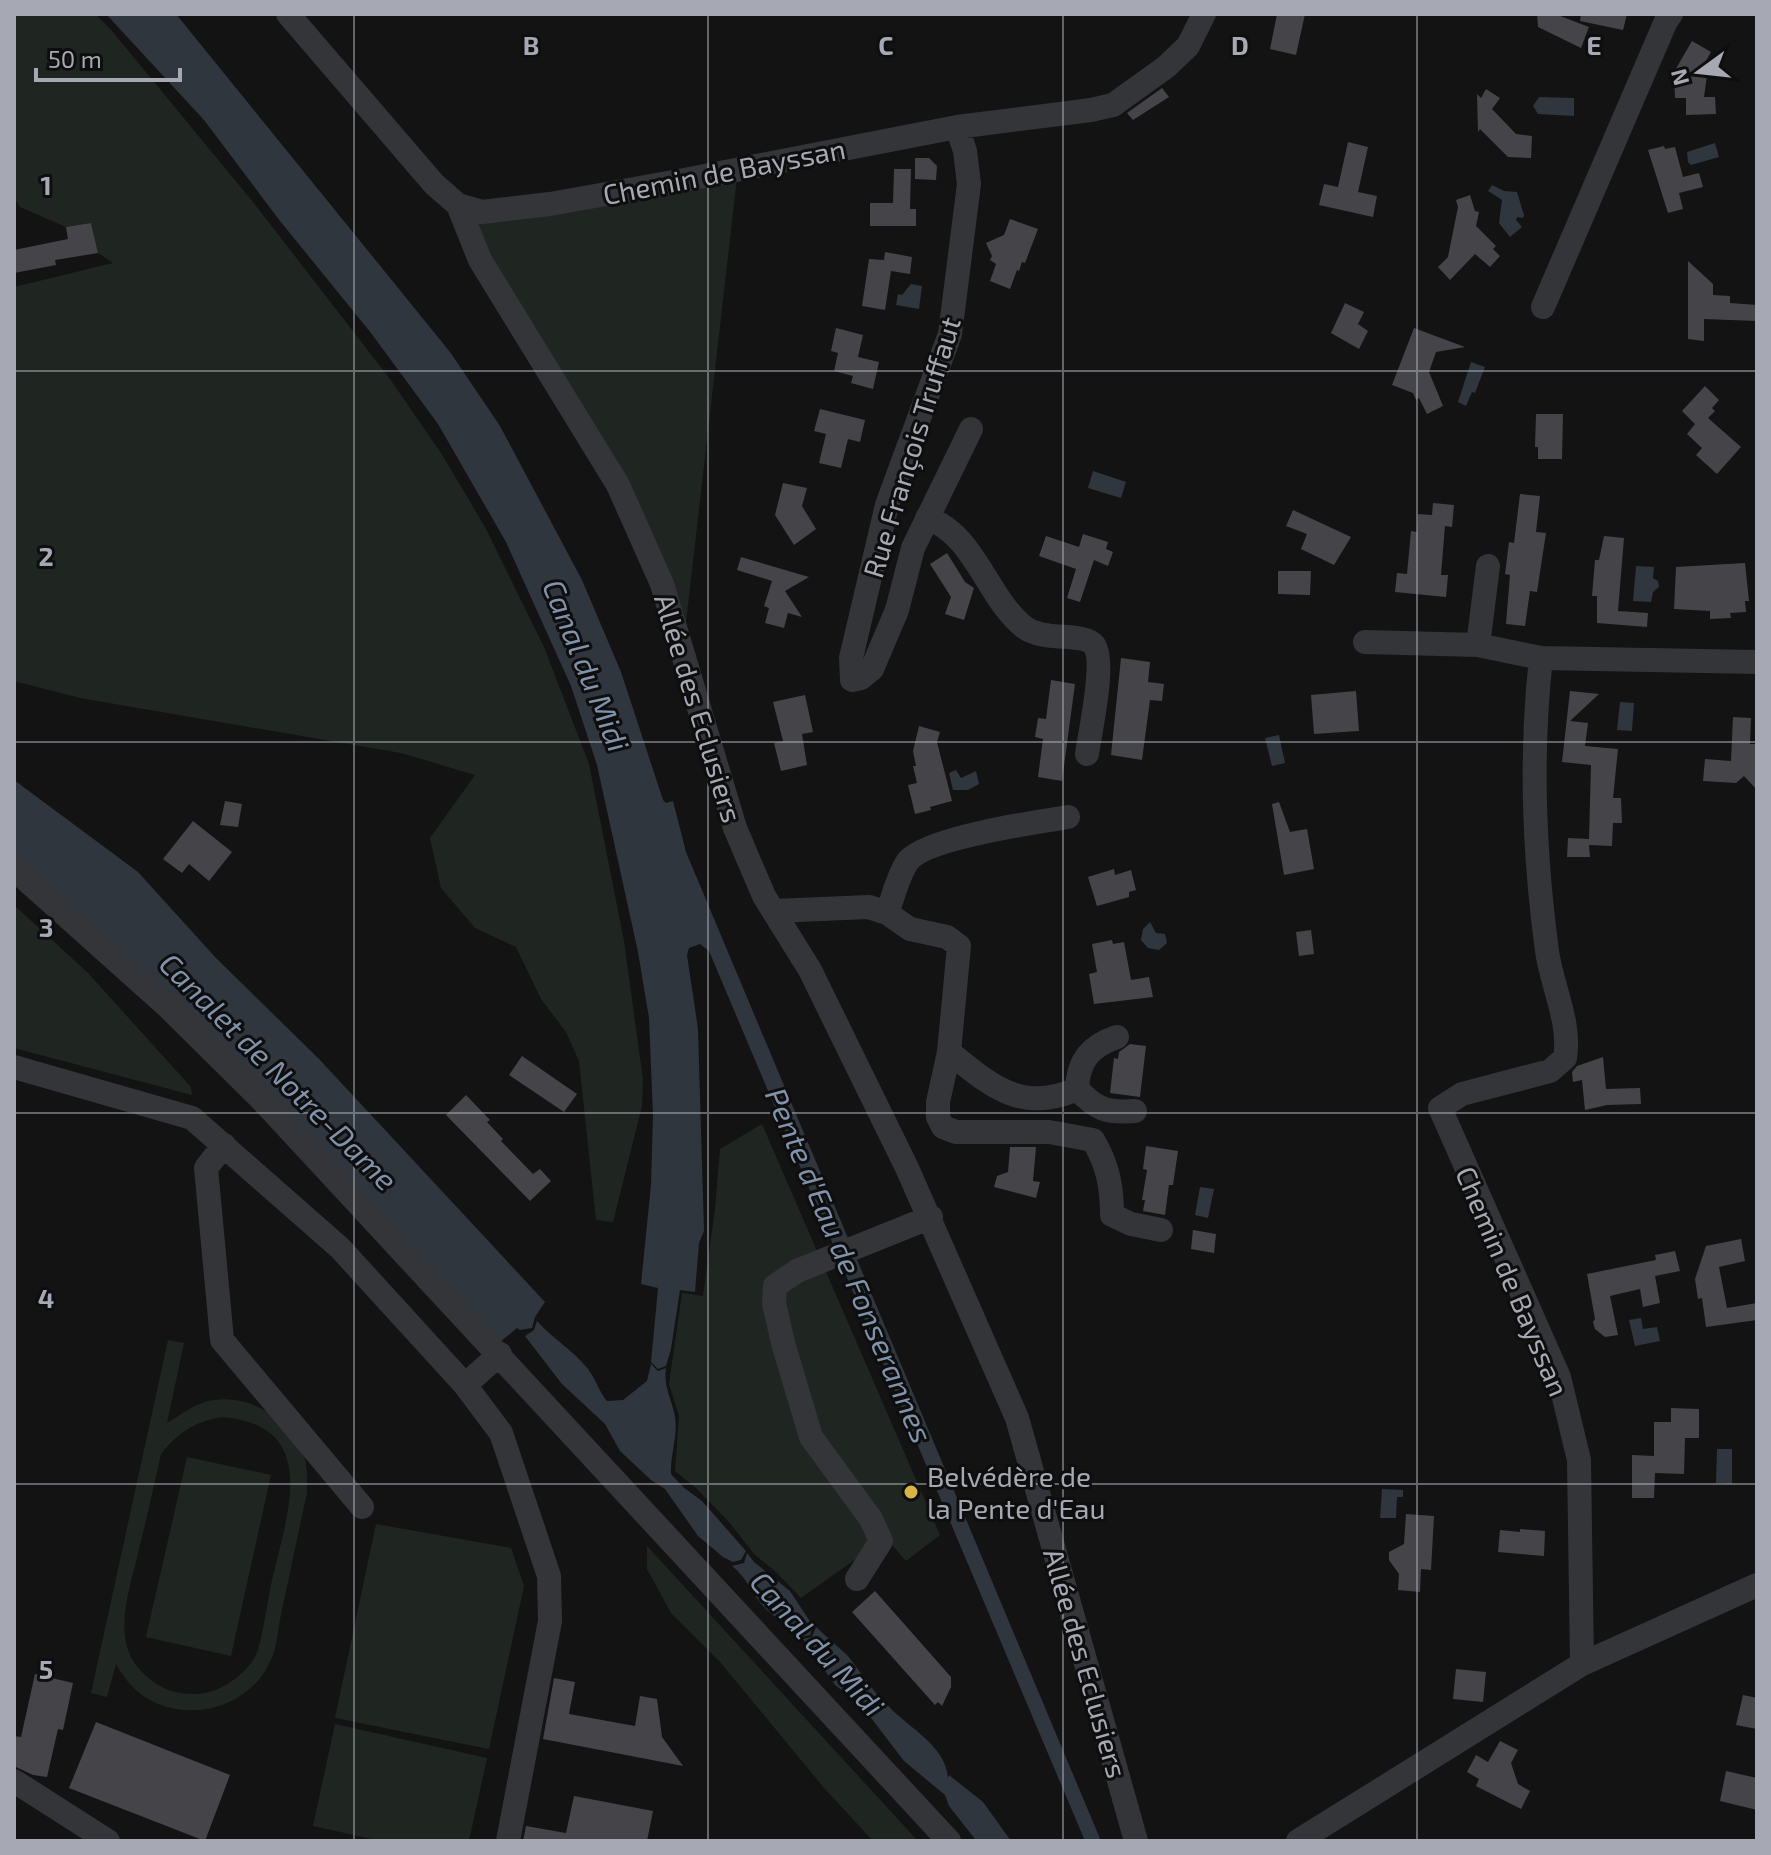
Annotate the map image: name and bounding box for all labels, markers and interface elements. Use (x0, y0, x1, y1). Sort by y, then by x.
text: B (523, 29, 539, 60)
text: C (878, 29, 894, 60)
text: D (1231, 29, 1249, 60)
text: E (1586, 29, 1602, 60)
scale bar (36, 32, 180, 82)
north arrow (1659, 32, 1739, 112)
text: 50 m (48, 44, 102, 73)
text: N (1664, 66, 1693, 88)
street label: Chemin de Bayssan (600, 131, 848, 211)
text: 1 (40, 169, 52, 200)
street label: Rue François Truffaut (855, 312, 968, 582)
text: 2 (38, 540, 54, 571)
water label: Canal du Midi (536, 574, 638, 756)
street label: Allée des Eclusiers (648, 590, 750, 826)
text: 3 (39, 911, 53, 942)
water label: Canalet de Notre-Dame (153, 945, 405, 1197)
water label: Pente d'Eau de Fonserannes (759, 1082, 941, 1448)
street label: Chemin de Bayssan (1449, 1161, 1577, 1401)
text: 4 (38, 1282, 54, 1313)
place label: Belvédère de la Pente d'Eau (927, 1459, 1105, 1525)
marker: Belvédère de la Pente d'Eau (902, 1483, 920, 1501)
street label: Allée des Eclusiers (1037, 1544, 1135, 1782)
water label: Canal du Midi (744, 1563, 892, 1723)
text: 5 (39, 1653, 53, 1684)

